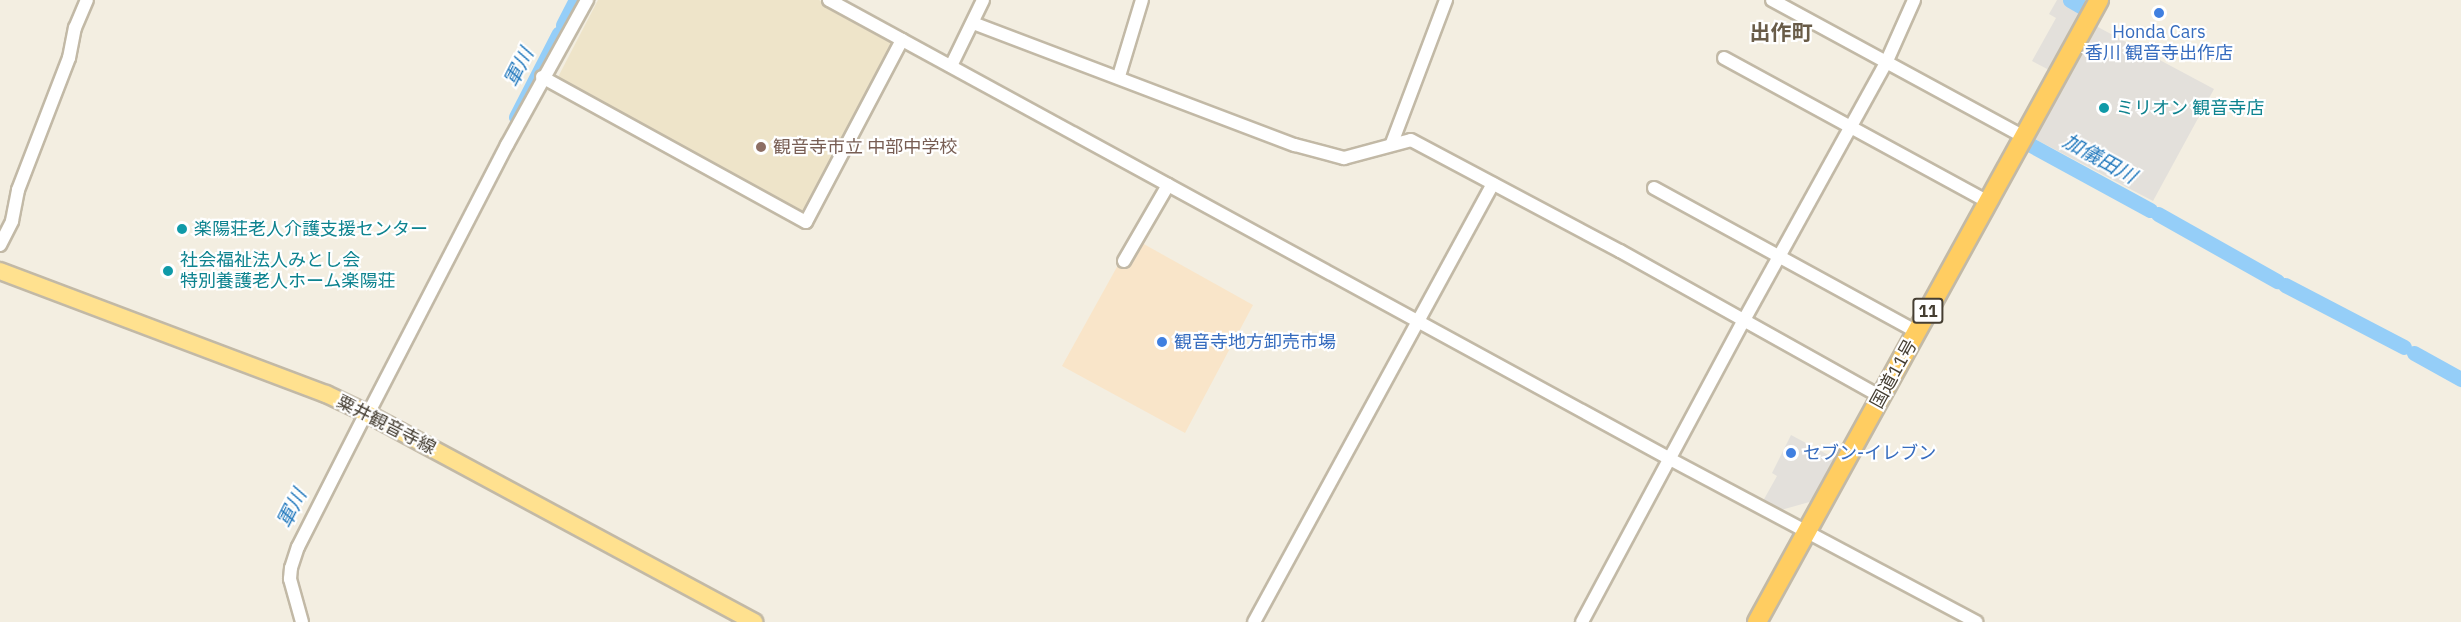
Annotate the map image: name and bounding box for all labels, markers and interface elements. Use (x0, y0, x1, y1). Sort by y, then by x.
marker: Honda Cars 香川 観音寺出作店 (2152, 6, 2166, 20)
district label: 出作町 (1750, 19, 1812, 45)
place label: Honda Cars 香川 観音寺出作店 (2085, 22, 2233, 64)
water label: 軍川 (498, 44, 538, 90)
place label: ミリオン 観音寺店 (2116, 97, 2264, 119)
marker: ミリオン 観音寺店 (2097, 101, 2111, 115)
water label: 加儀田川 (2059, 128, 2141, 188)
place label: 観音寺市立 中部中学校 (773, 136, 957, 158)
marker: 観音寺市立 中部中学校 (754, 140, 768, 154)
place label: 楽陽荘老人介護支援センター (194, 218, 428, 240)
marker: 楽陽荘老人介護支援センター (175, 222, 189, 236)
place label: 社会福祉法人みとし会 特別養護老人ホーム楽陽荘 (180, 250, 396, 292)
marker: 社会福祉法人みとし会 特別養護老人ホーム楽陽荘 (161, 264, 175, 278)
road number: 11 (1912, 298, 1944, 324)
place label: 観音寺地方卸売市場 (1174, 331, 1336, 353)
marker: 観音寺地方卸売市場 (1155, 335, 1169, 349)
street label: 国道11号 (1866, 336, 1922, 412)
street label: 粟井観音寺線 (333, 391, 439, 459)
place label: セブン-イレブン (1803, 442, 1936, 464)
marker: セブン-イレブン (1784, 446, 1798, 460)
water label: 軍川 (271, 485, 311, 531)

